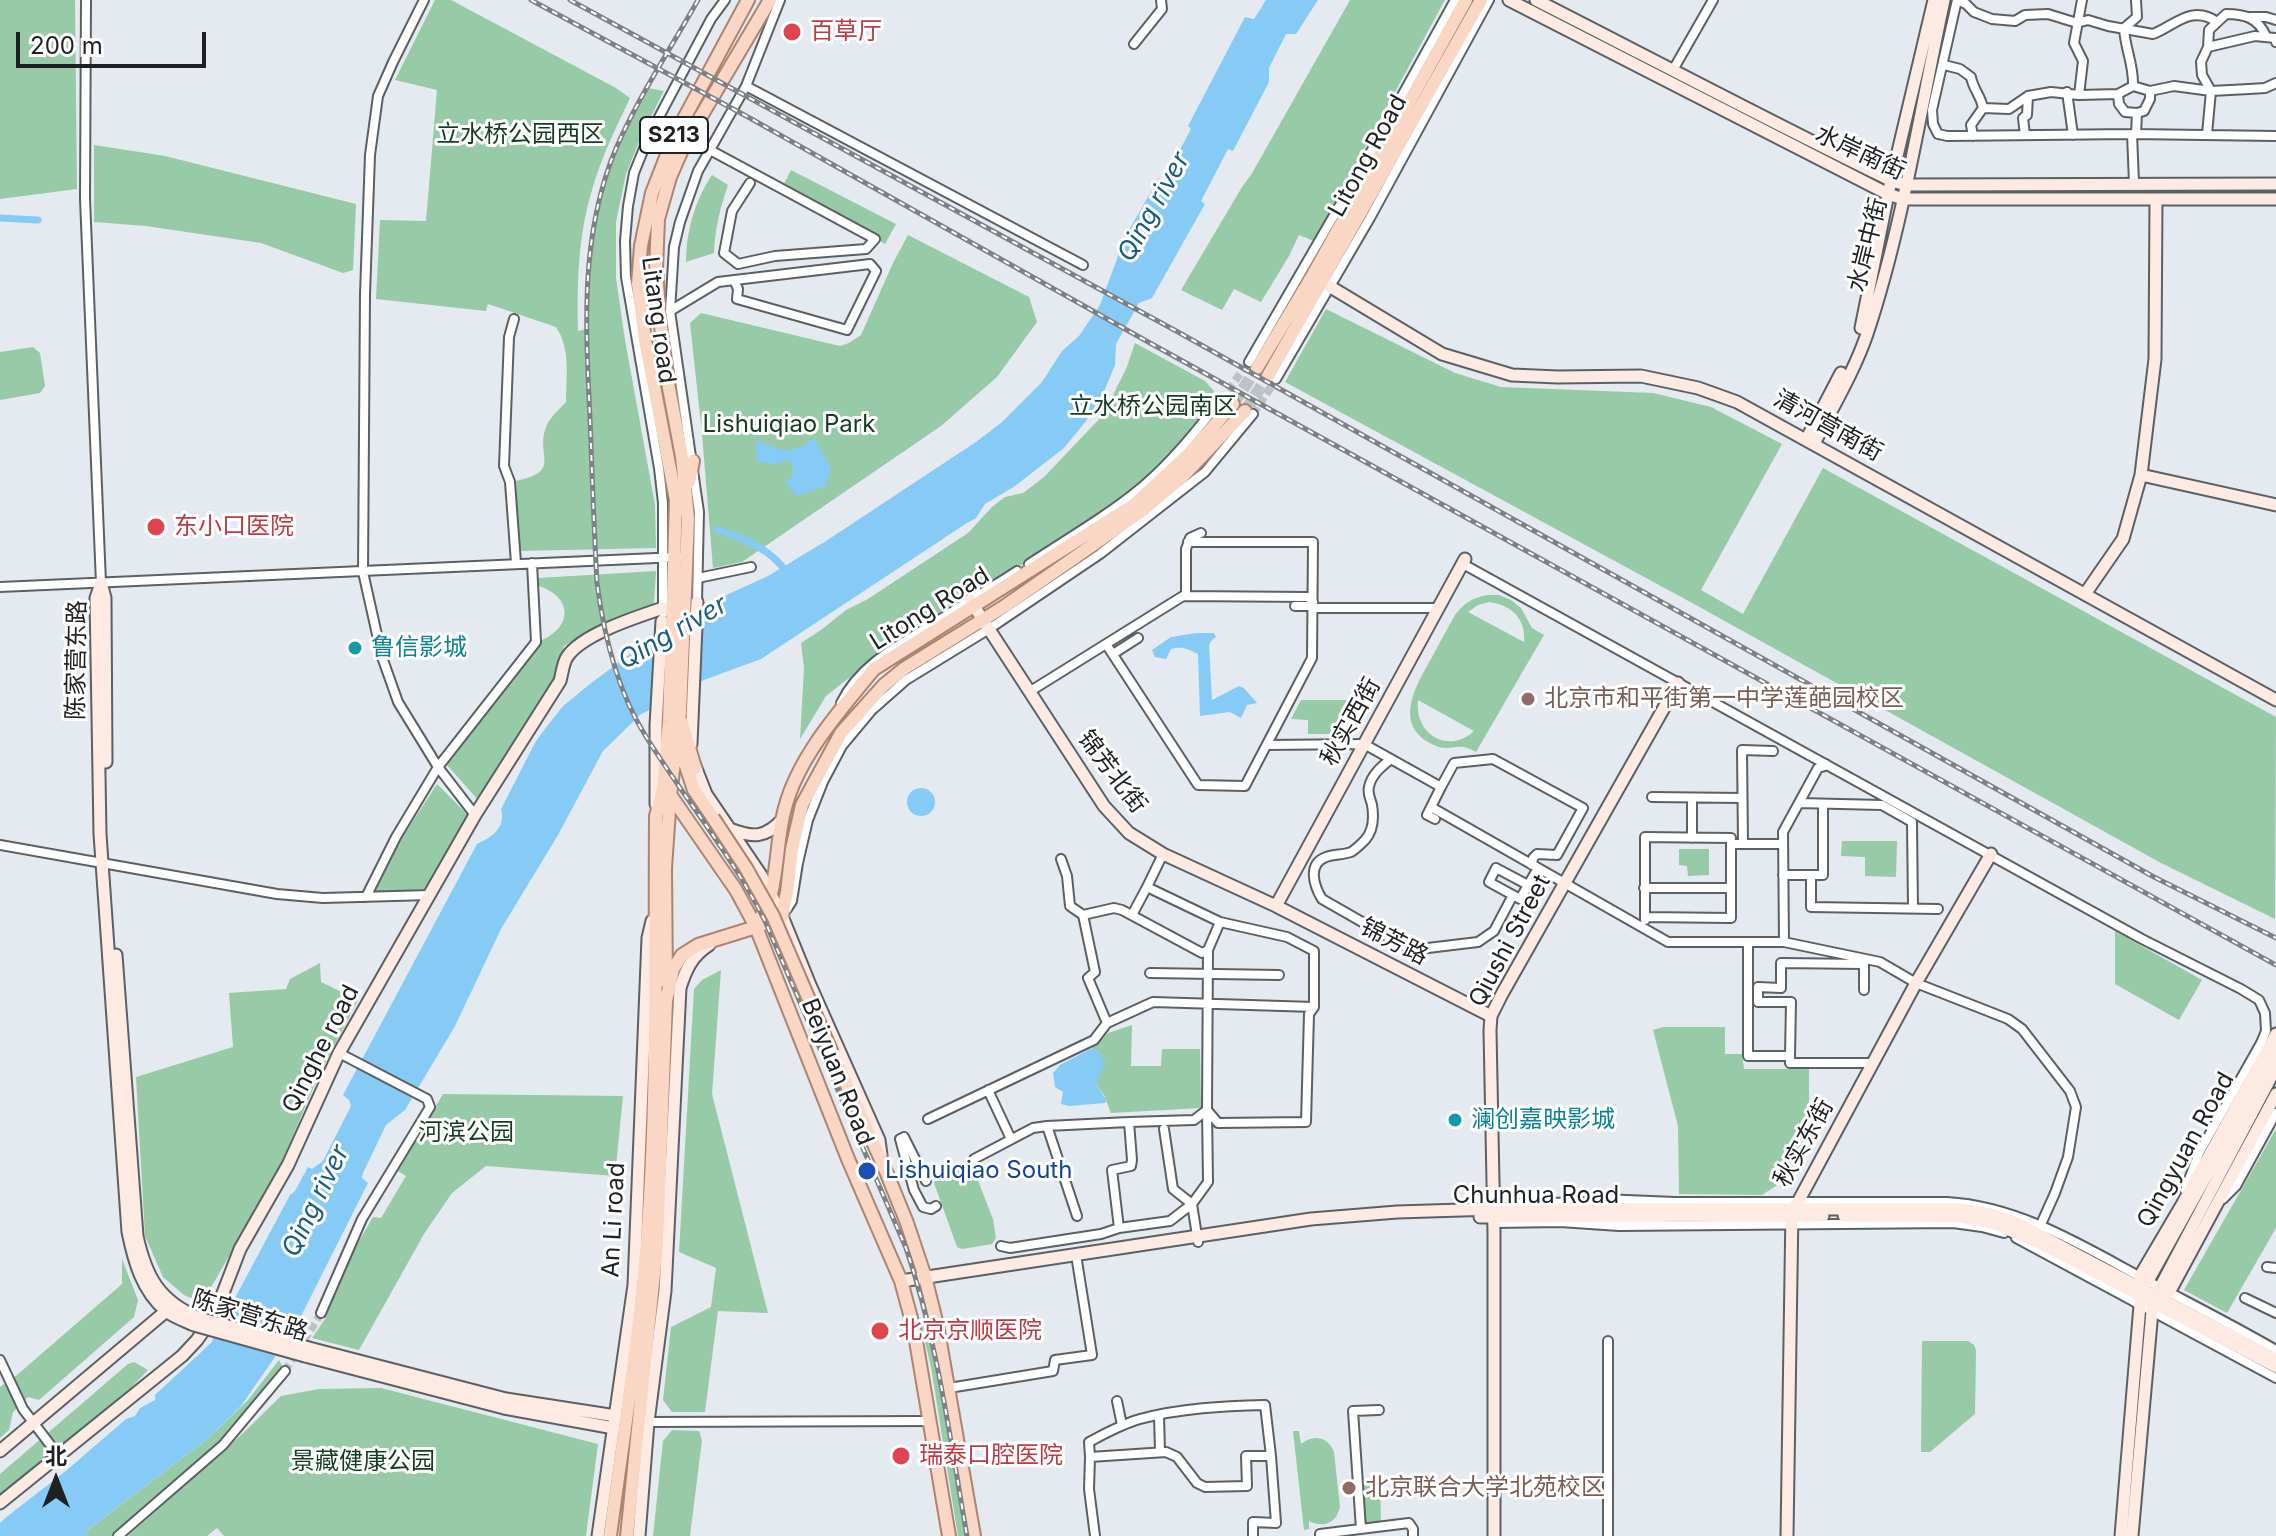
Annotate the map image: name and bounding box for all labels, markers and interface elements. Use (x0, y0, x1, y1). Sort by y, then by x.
scale bar (20, 16, 210, 66)
place label: 百草厅 (810, 18, 882, 46)
marker: 百草厅 (781, 21, 803, 43)
text: 200 m (30, 31, 103, 60)
street label: Litong Road (1323, 90, 1413, 222)
road number: S213 (640, 117, 708, 153)
street label: 水岸南街 (1810, 120, 1910, 186)
park label: 立水桥公园西区 (436, 121, 604, 149)
water label: Qing river (1111, 147, 1197, 267)
street label: 水岸中街 (1842, 195, 1894, 295)
street label: Litang road (635, 255, 681, 385)
street label: 清河营南街 (1769, 384, 1887, 468)
park label: 立水桥公园南区 (1069, 393, 1237, 421)
park label: Lishuiqiao Park (703, 411, 875, 439)
place label: 东小口医院 (174, 513, 294, 541)
marker: 东小口医院 (145, 516, 167, 538)
street label: Litong Road (865, 561, 995, 657)
water label: Qing river (613, 589, 733, 677)
street label: 陈家营东路 (62, 600, 92, 720)
place label: 鲁信影城 (371, 634, 467, 662)
marker: 鲁信影城 (346, 639, 364, 657)
street label: 秋实西街 (1315, 673, 1387, 771)
place label: 北京市和平街第一中学莲葩园校区 (1544, 685, 1904, 713)
marker: 北京市和平街第一中学莲葩园校区 (1519, 690, 1537, 708)
street label: 锦芳北街 (1072, 725, 1152, 819)
street label: Qiushi Street (1463, 870, 1557, 1012)
street label: 锦芳路 (1355, 913, 1433, 971)
street label: Qinghe road (277, 980, 365, 1118)
street label: Beiyuan Road (795, 995, 879, 1149)
street label: Qingyuan Road (2131, 1067, 2241, 1233)
street label: 秋实东街 (1768, 1094, 1840, 1192)
place label: 澜创嘉映影城 (1471, 1106, 1615, 1134)
marker: 澜创嘉映影城 (1446, 1111, 1464, 1129)
park label: 河滨公园 (418, 1119, 514, 1147)
water label: Qing river (276, 1140, 356, 1262)
place label: Lishuiqiao South (885, 1157, 1072, 1185)
marker: Lishuiqiao South (856, 1160, 878, 1182)
street label: An Li road (597, 1162, 631, 1278)
street label: Chunhua Road (1453, 1182, 1619, 1210)
street label: 陈家营东路 (188, 1285, 312, 1347)
place label: 北京京顺医院 (898, 1317, 1042, 1345)
marker: 北京京顺医院 (869, 1320, 891, 1342)
north arrow (16, 1440, 96, 1520)
place label: 瑞泰口腔医院 (919, 1442, 1063, 1470)
text: 北 (45, 1443, 67, 1469)
marker: 瑞泰口腔医院 (890, 1445, 912, 1467)
park label: 景藏健康公园 (291, 1448, 435, 1476)
place label: 北京联合大学北苑校区 (1365, 1474, 1605, 1502)
marker: 北京联合大学北苑校区 (1340, 1479, 1358, 1497)

